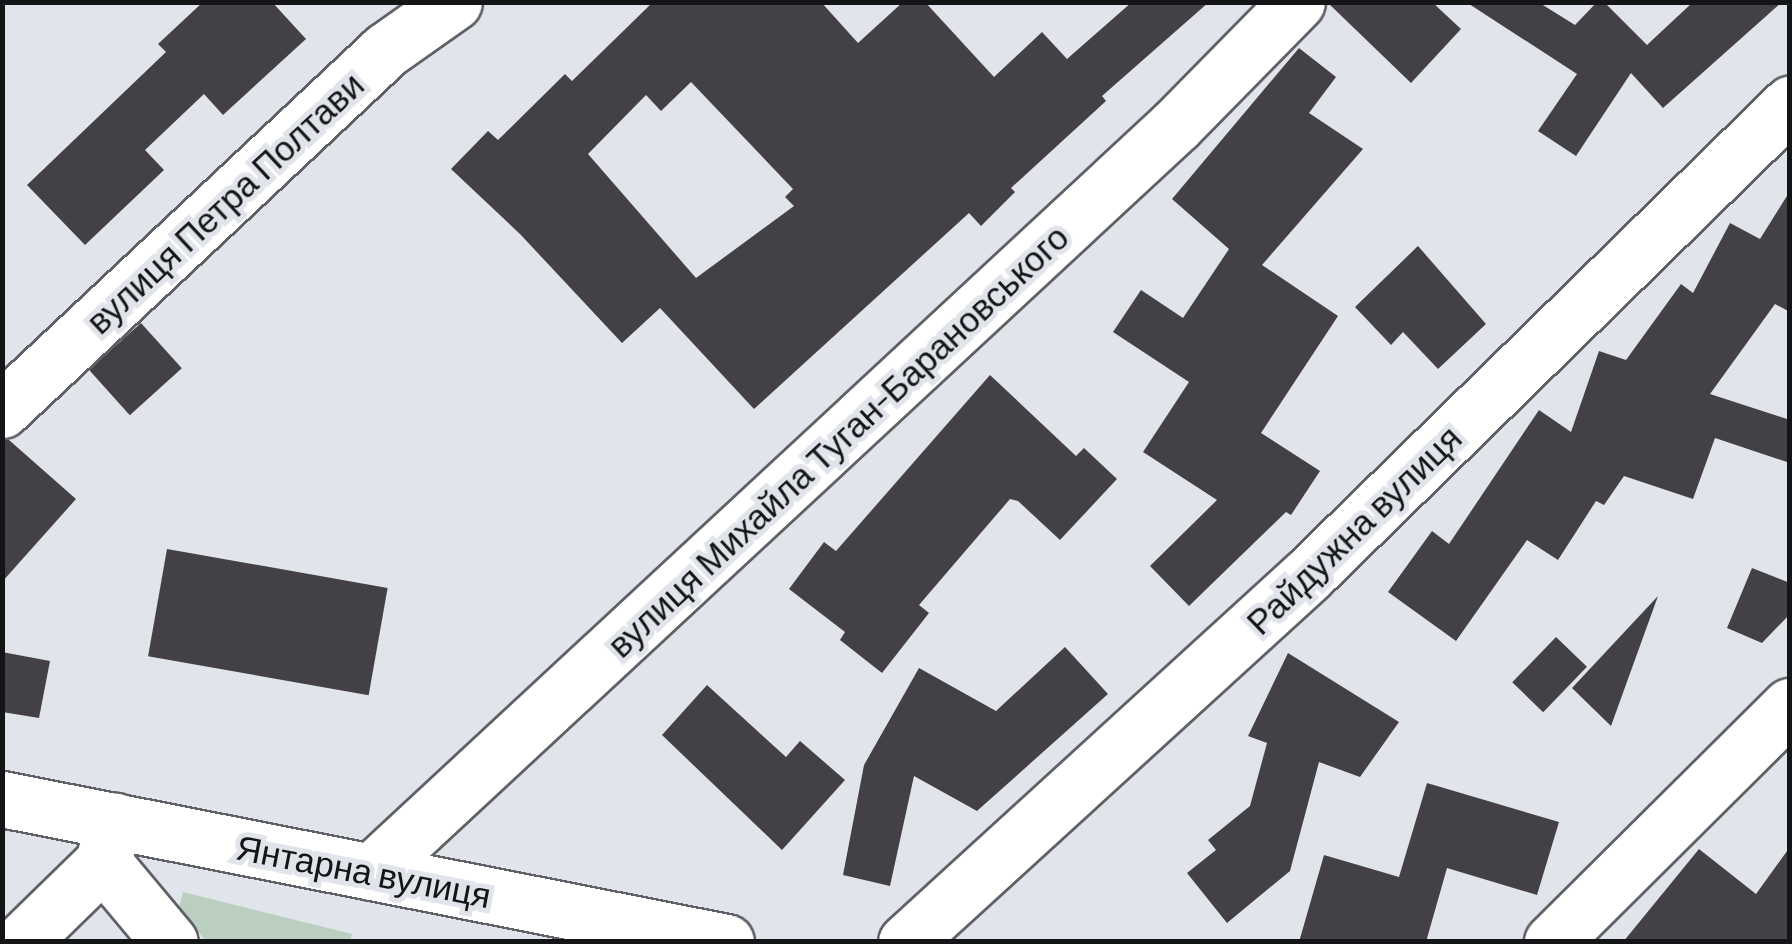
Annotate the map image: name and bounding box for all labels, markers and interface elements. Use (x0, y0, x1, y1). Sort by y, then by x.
street label: вулиця Петра Полтави (77, 63, 371, 341)
street label: вулиця Михайла Туган-Барановського (598, 215, 1076, 665)
street label: Райдужна вулиця (1237, 416, 1469, 642)
street label: Янтарна вулиця (233, 825, 495, 915)

